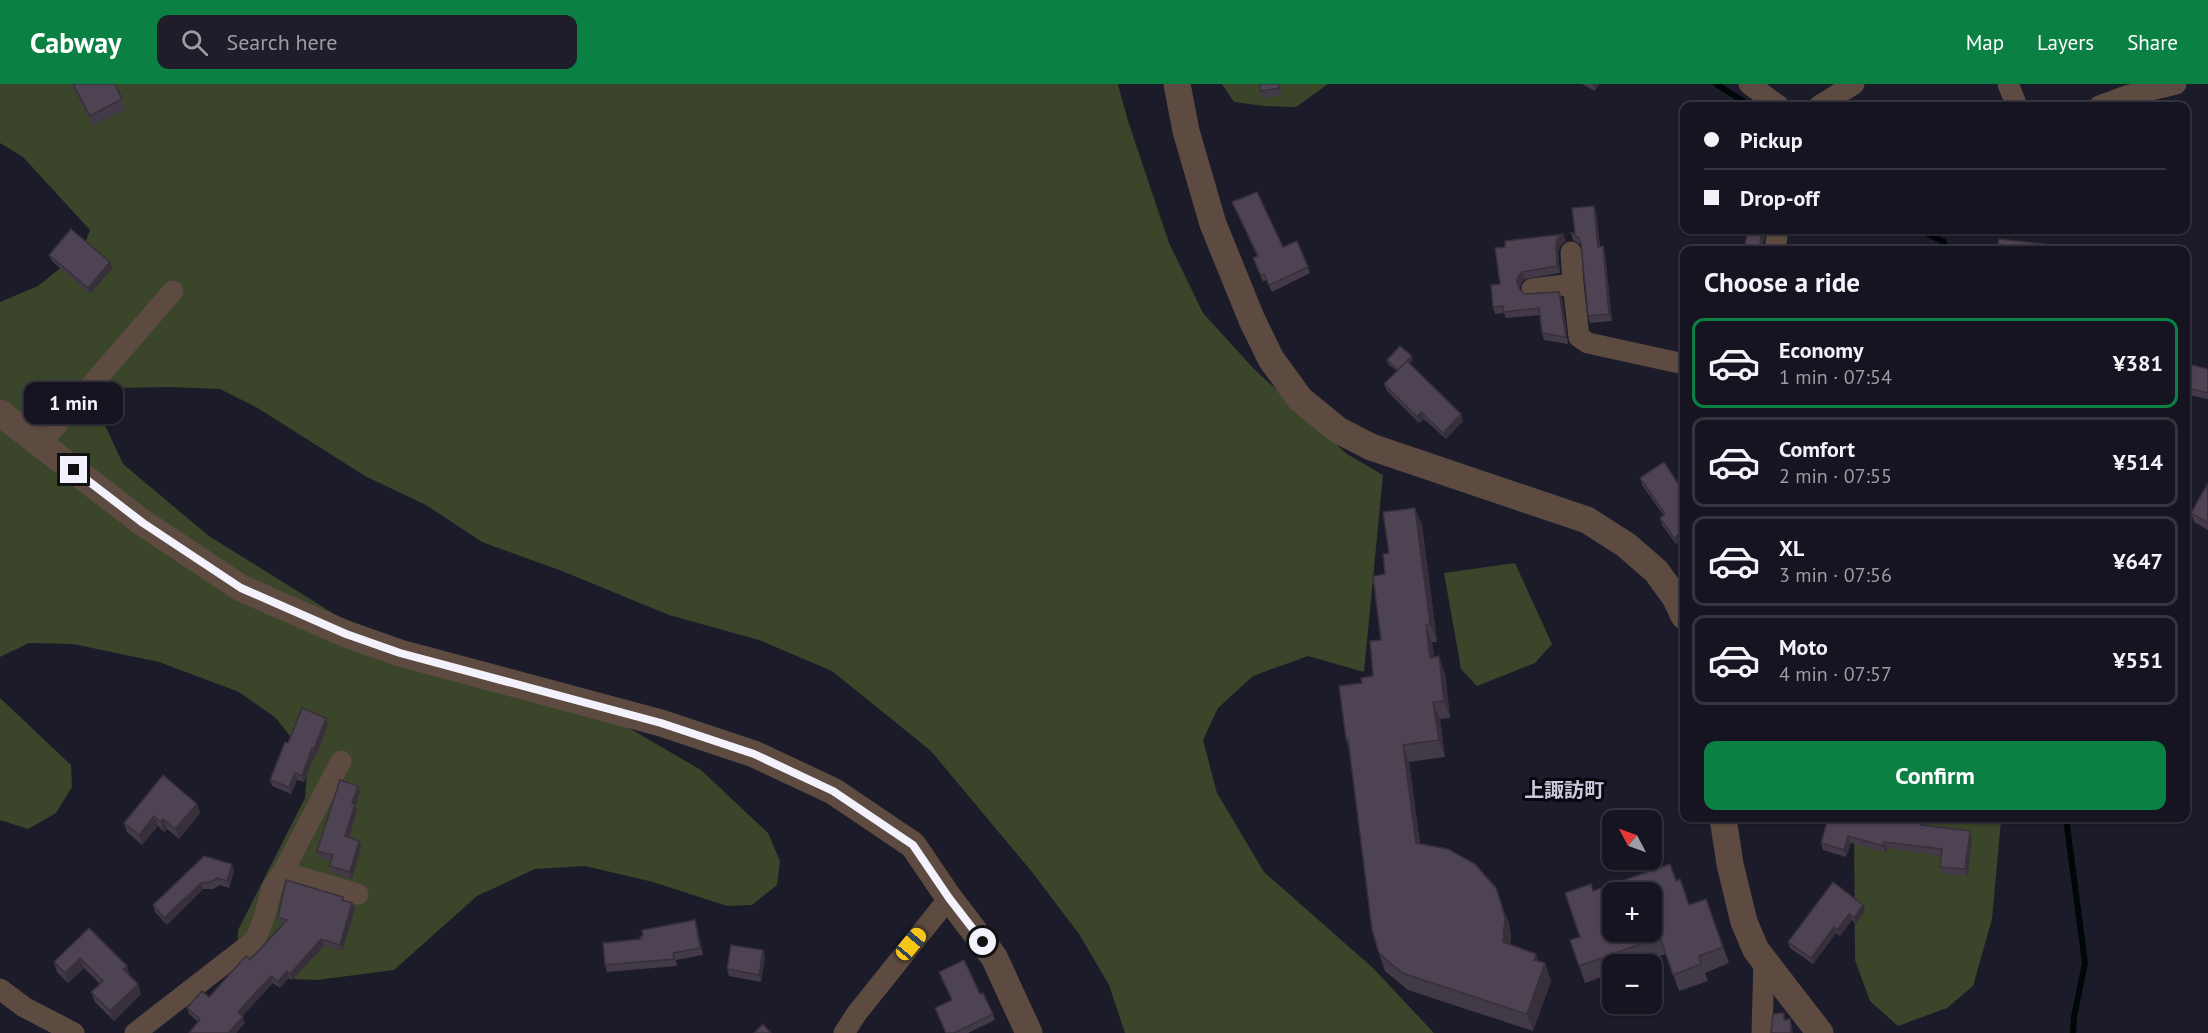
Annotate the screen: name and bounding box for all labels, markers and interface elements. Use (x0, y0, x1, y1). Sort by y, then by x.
search box (157, 15, 577, 69)
text: Cabway (30, 24, 121, 61)
icon: search (178, 26, 211, 59)
text: Search here (226, 28, 337, 56)
text: Map (1966, 29, 2004, 56)
text: Layers (2037, 29, 2094, 56)
text: Share (2127, 29, 2178, 56)
text: Pickup (1740, 126, 1803, 154)
text: Drop-off (1740, 184, 1819, 212)
text: Choose a ride (1704, 265, 1860, 299)
icon: car (1707, 336, 1761, 390)
text: Economy (1779, 336, 1863, 364)
text: ¥381 (2113, 349, 2163, 377)
text: 1 min · 07:54 (1779, 364, 1892, 390)
callout: 1 min (25, 383, 124, 425)
text: 1 min (49, 390, 98, 416)
icon: car (1707, 435, 1761, 489)
text: Comfort (1779, 435, 1855, 463)
text: ¥514 (2113, 448, 2163, 476)
route end (60, 456, 87, 483)
text: 2 min · 07:55 (1779, 463, 1892, 489)
icon: car (1707, 534, 1761, 588)
text: XL (1779, 534, 1804, 562)
text: ¥647 (2113, 547, 2163, 575)
text: 3 min · 07:56 (1779, 562, 1892, 588)
icon: car (1707, 633, 1761, 687)
text: Moto (1779, 633, 1828, 661)
text: ¥551 (2113, 646, 2163, 674)
text: 4 min · 07:57 (1779, 661, 1892, 687)
button: Confirm (1704, 741, 2166, 810)
district label: 上諏訪町 (1524, 777, 1604, 803)
north arrow (1602, 810, 1662, 870)
map controls (1602, 810, 1662, 1014)
button: + (1602, 882, 1662, 942)
car (893, 924, 929, 964)
route start (969, 928, 996, 955)
button: − (1602, 954, 1662, 1014)

